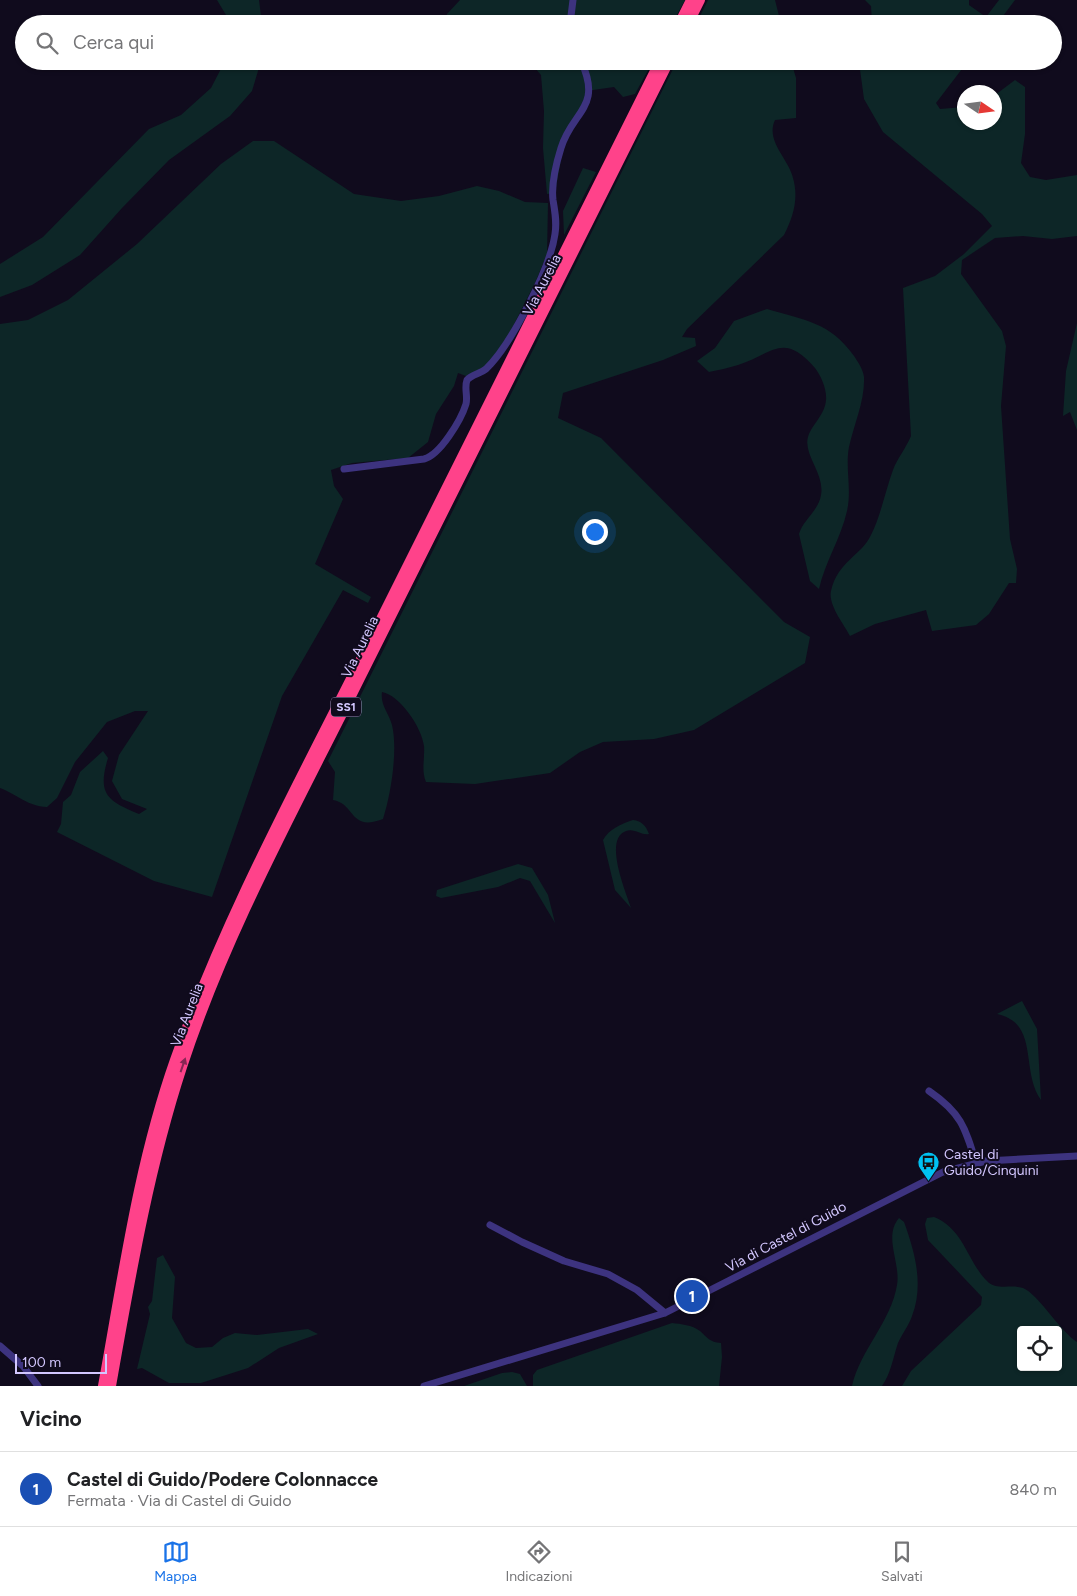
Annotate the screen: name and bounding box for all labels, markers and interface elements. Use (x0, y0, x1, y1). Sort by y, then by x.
search box (15, 15, 1062, 70)
icon: search (33, 29, 61, 57)
text: Cerca qui (73, 31, 154, 54)
north arrow (957, 85, 1002, 130)
street label: Via Aurelia (519, 251, 565, 319)
your location (582, 519, 608, 545)
street label: Via Aurelia (338, 613, 382, 681)
road number: SS1 (331, 698, 361, 716)
street label: Via Aurelia (167, 981, 207, 1049)
one-way arrow (179, 1058, 187, 1073)
place label: Castel di Guido/Cinquini (944, 1146, 1039, 1179)
bus stop icon: Castel di Guido/Cinquini (916, 1150, 940, 1181)
street label: Via di Castel di Guido (723, 1198, 849, 1276)
pin: 1 (676, 1277, 708, 1315)
map controls (1017, 1326, 1062, 1371)
button: locate (1017, 1326, 1062, 1371)
scale bar (15, 1351, 108, 1374)
text: 100 m (22, 1354, 61, 1371)
text: Vicino (20, 1406, 82, 1431)
text: Castel di Guido/Podere Colonnacce (67, 1468, 378, 1491)
text: 1 (33, 1480, 39, 1499)
text: 840 m (1009, 1480, 1057, 1499)
text: Fermata · Via di Castel di Guido (67, 1491, 291, 1510)
tab: Mappa (154, 1538, 197, 1585)
tab: Indicazioni (505, 1538, 573, 1585)
tab: Salvati (881, 1538, 923, 1585)

